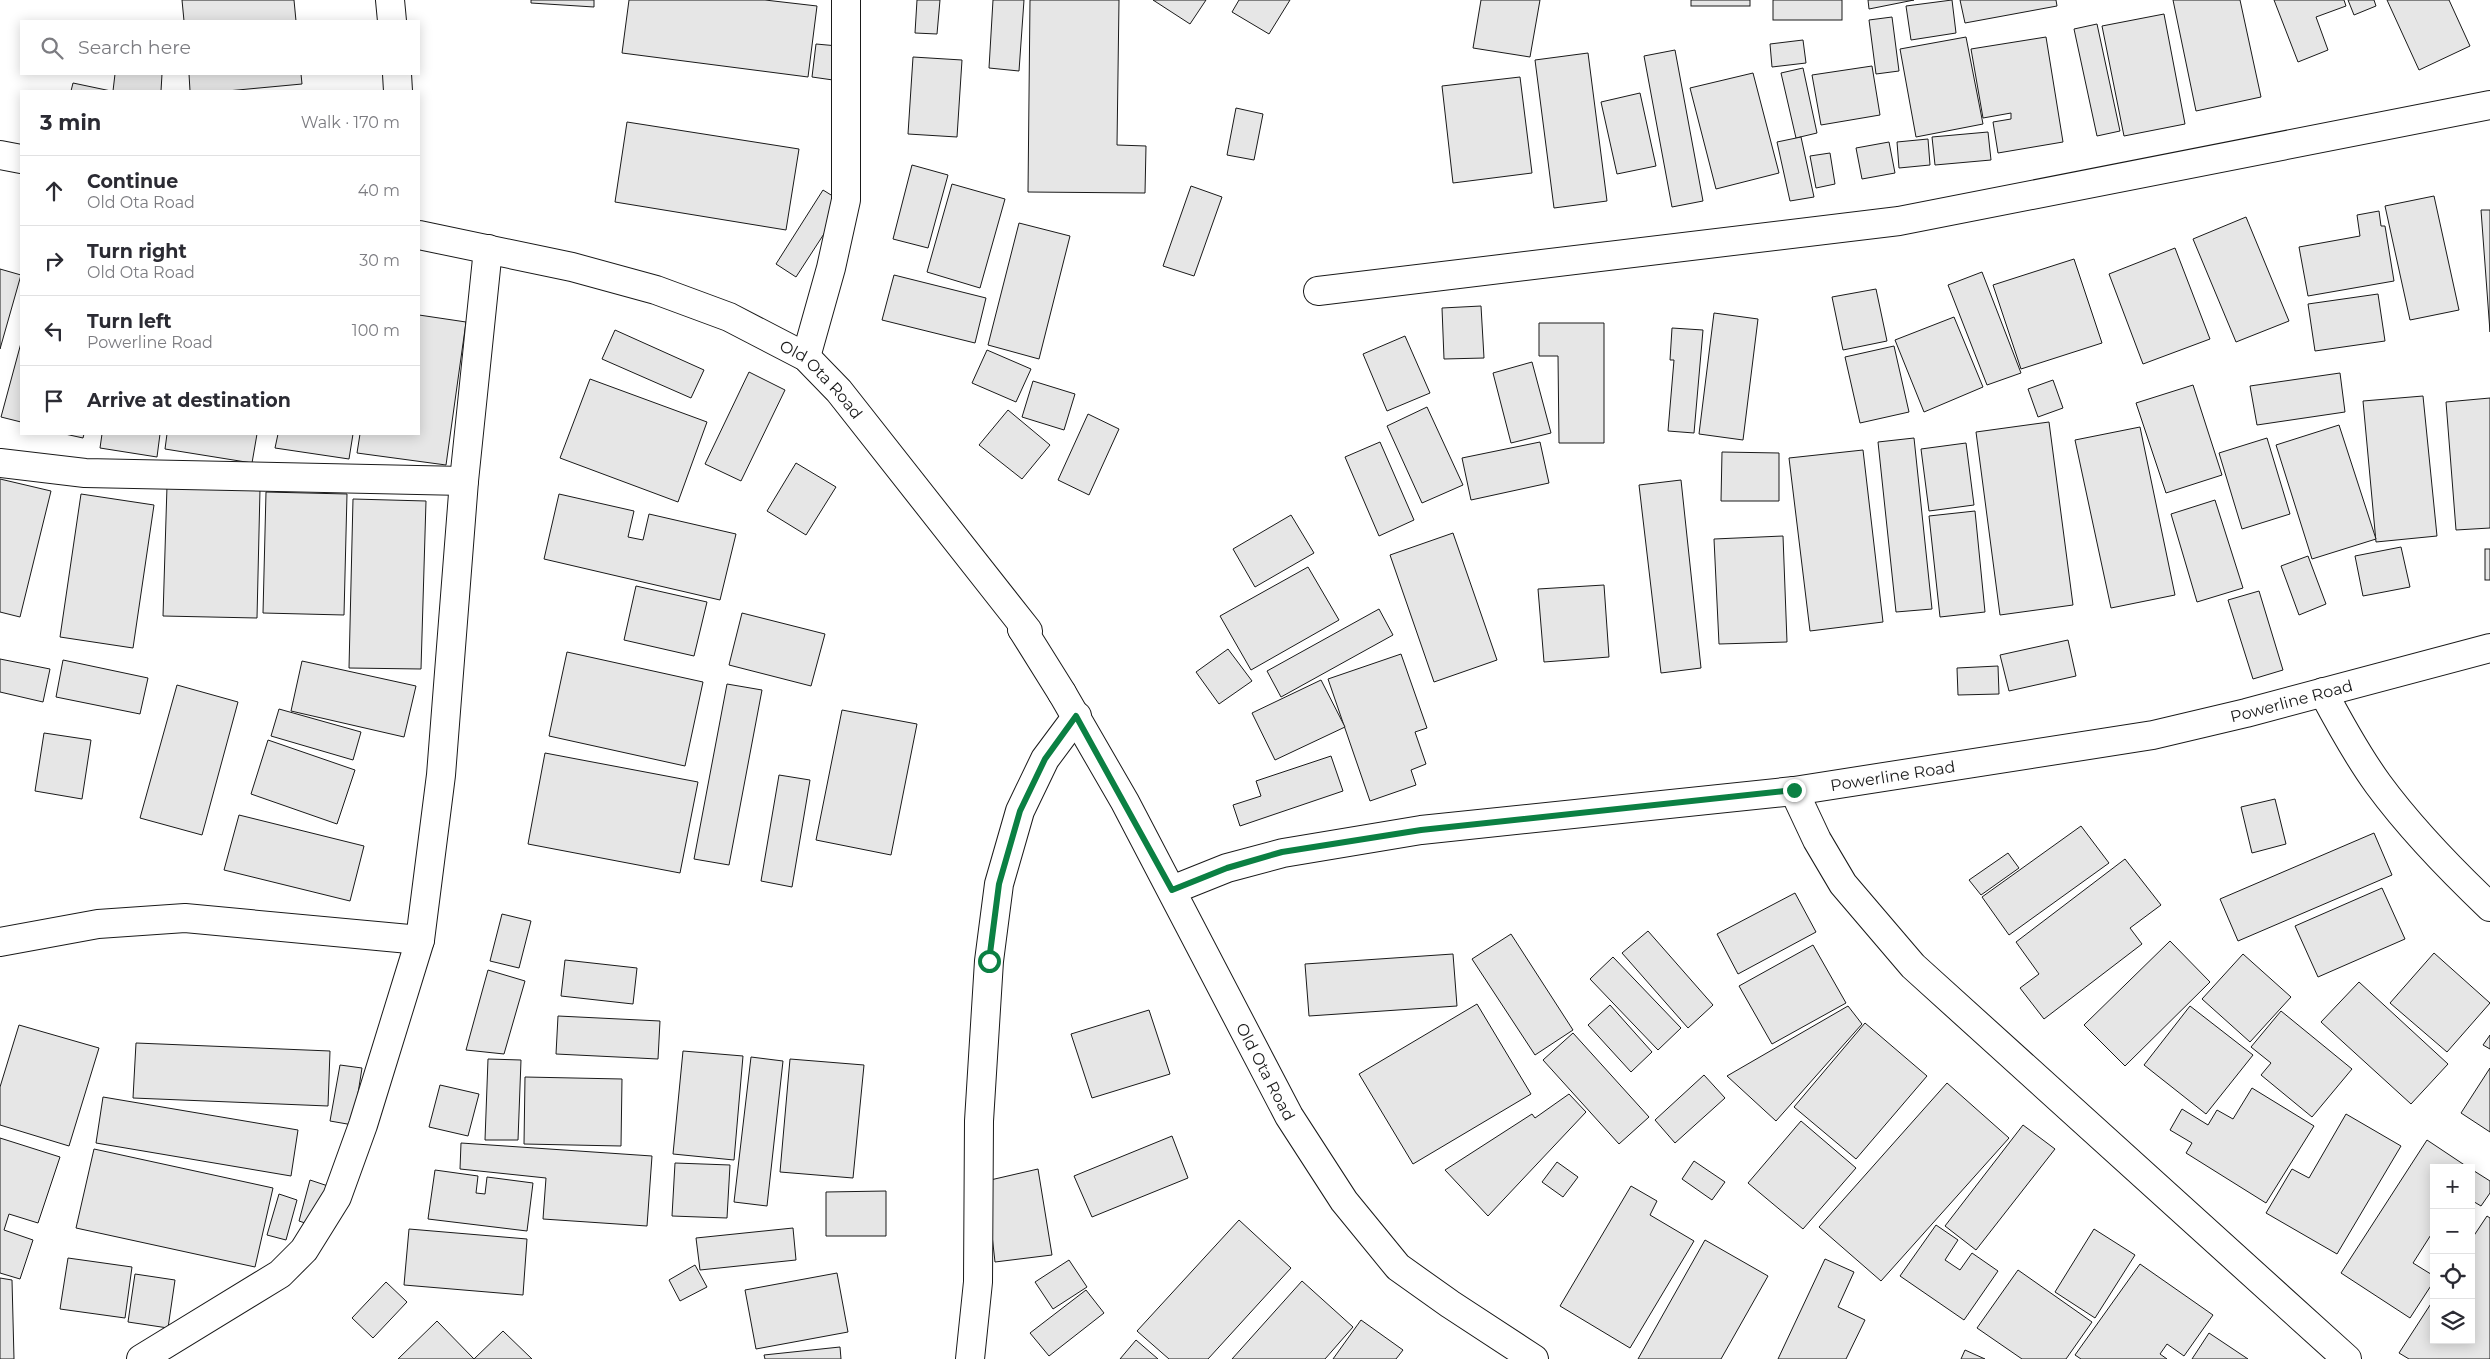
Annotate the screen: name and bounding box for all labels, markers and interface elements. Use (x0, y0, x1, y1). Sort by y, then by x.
search box (20, 20, 420, 75)
icon: search (38, 34, 66, 62)
text: Search here (78, 36, 191, 59)
text: 3 min (40, 110, 101, 135)
text: Walk · 170 m (301, 113, 400, 132)
text: Continue (87, 170, 178, 193)
icon: ahead (40, 177, 68, 205)
text: 40 m (358, 181, 400, 200)
text: Old Ota Road (87, 193, 195, 212)
text: Turn right (87, 240, 187, 263)
icon: right (40, 247, 68, 275)
text: 30 m (359, 251, 400, 270)
text: Old Ota Road (87, 263, 195, 282)
text: Turn left (87, 310, 172, 333)
icon: left (40, 317, 68, 345)
text: 100 m (352, 321, 400, 340)
text: Powerline Road (87, 333, 213, 352)
street label: Old Ota Road (777, 336, 867, 423)
icon: arrive (40, 387, 68, 415)
text: Arrive at destination (87, 389, 291, 412)
street label: Powerline Road (2228, 676, 2355, 726)
street label: Powerline Road (1829, 757, 1956, 795)
route end (1783, 779, 1806, 802)
route start (978, 950, 1001, 973)
street label: Old Ota Road (1232, 1019, 1299, 1124)
map controls (2430, 1164, 2475, 1344)
button: + (2430, 1164, 2475, 1209)
button: − (2430, 1209, 2475, 1254)
button: locate (2430, 1254, 2475, 1299)
button: layers (2430, 1299, 2475, 1344)

